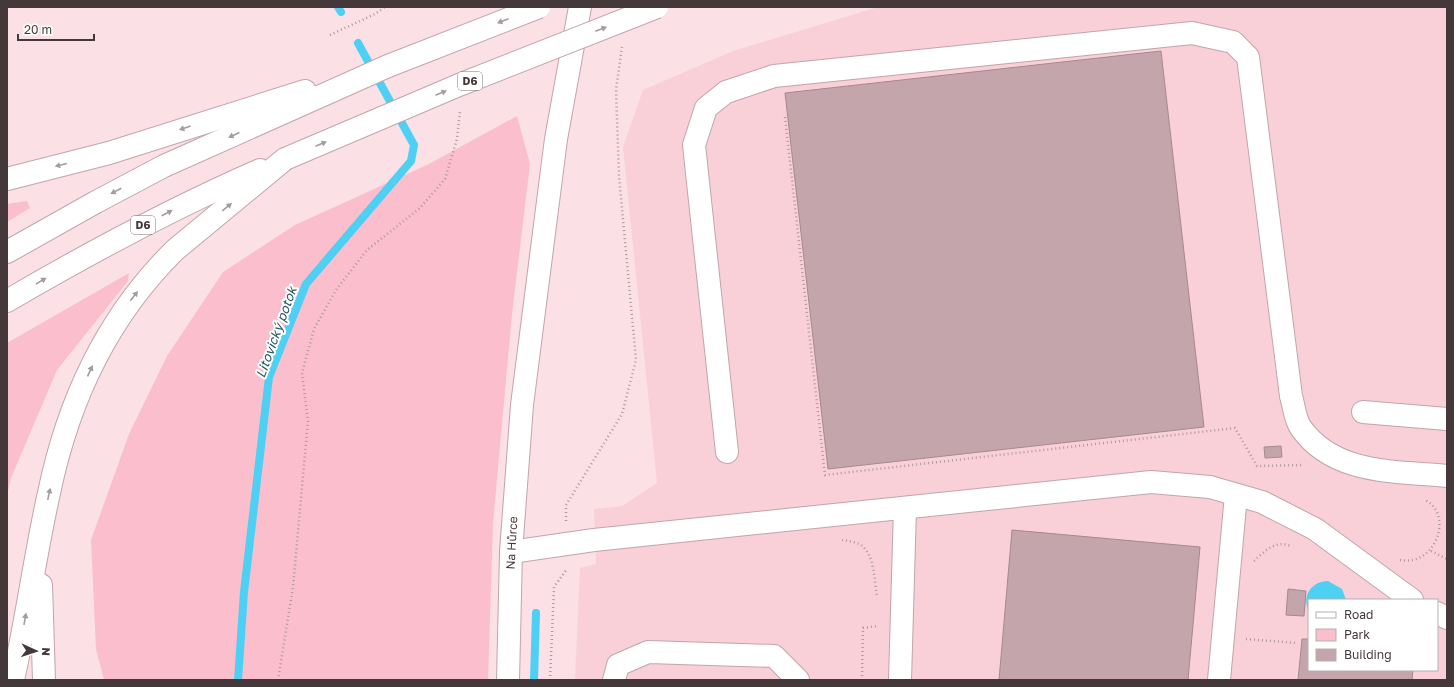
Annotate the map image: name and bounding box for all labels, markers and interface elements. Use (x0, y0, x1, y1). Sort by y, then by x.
scale bar (18, 16, 94, 42)
one-way arrow (497, 19, 509, 25)
text: 20 m (24, 22, 52, 37)
one-way arrow (595, 26, 607, 32)
road number: D6 (458, 72, 482, 90)
one-way arrow (435, 90, 446, 96)
one-way arrow (179, 125, 191, 131)
one-way arrow (228, 132, 239, 138)
one-way arrow (316, 140, 328, 146)
one-way arrow (55, 163, 67, 169)
one-way arrow (111, 188, 122, 194)
one-way arrow (222, 202, 233, 211)
one-way arrow (161, 210, 173, 216)
road number: D6 (131, 216, 155, 234)
one-way arrow (35, 278, 47, 285)
water label: Litovický potok (252, 283, 300, 380)
one-way arrow (129, 291, 138, 301)
one-way arrow (86, 365, 93, 377)
one-way arrow (46, 488, 52, 500)
street label: Na Hůrce (503, 516, 520, 570)
legend (1308, 599, 1438, 671)
text: Road (1344, 607, 1373, 622)
one-way arrow (23, 612, 29, 625)
text: Park (1344, 627, 1370, 642)
north arrow (16, 631, 56, 671)
text: N (40, 647, 53, 656)
text: Building (1344, 647, 1392, 662)

